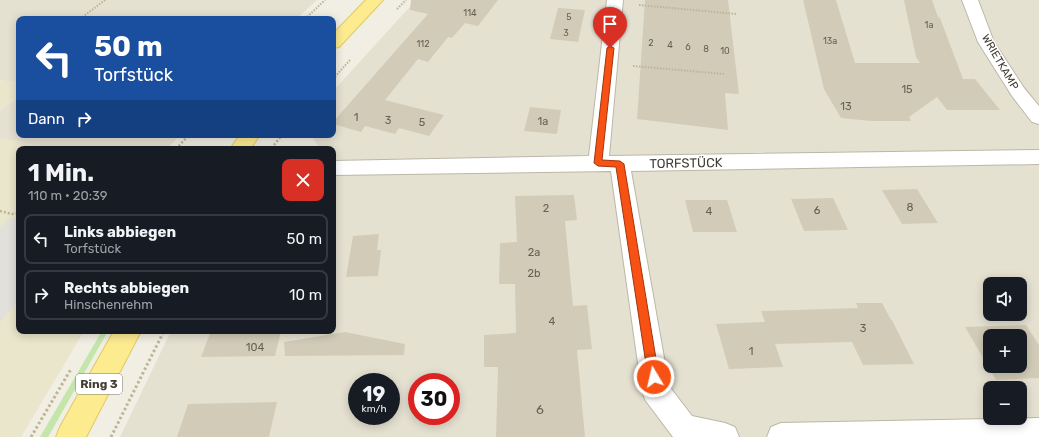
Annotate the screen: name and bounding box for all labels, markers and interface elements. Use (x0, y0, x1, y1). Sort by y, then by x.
pin (593, 7.0, 627, 48)
house number: 114 (463, 8, 477, 18)
house number: 5 (566, 12, 572, 22)
icon: arrive (599, 13, 621, 35)
house number: 1a (925, 20, 933, 30)
house number: 3 (563, 28, 569, 38)
text: 50 m (94, 30, 163, 63)
icon: left (28, 32, 80, 84)
street label: WRIETKAMP (979, 32, 1021, 92)
house number: 13a (823, 36, 837, 46)
house number: 2 (648, 38, 654, 48)
house number: 112 (417, 39, 430, 49)
house number: 4 (667, 40, 673, 50)
house number: 6 (685, 42, 691, 52)
house number: 8 (703, 44, 709, 54)
house number: 10 (720, 46, 730, 56)
text: Torfstück (94, 64, 173, 86)
house number: 15 (901, 83, 913, 96)
house number: 13 (840, 100, 852, 113)
icon: right (73, 108, 95, 130)
text: Dann (28, 110, 65, 128)
house number: 1 (354, 111, 358, 124)
house number: 3 (385, 114, 392, 127)
house number: 1a (538, 115, 548, 128)
house number: 5 (419, 116, 426, 129)
street label: TORFSTÜCK (649, 155, 723, 171)
text: 1 Min. (28, 159, 94, 187)
button: close (282, 159, 324, 201)
text: 110 m · 20:39 (28, 188, 108, 203)
house number: 8 (907, 201, 914, 214)
house number: 2 (543, 202, 549, 215)
house number: 6 (814, 204, 821, 217)
house number: 4 (706, 205, 713, 218)
text: Links abbiegen (64, 223, 176, 241)
icon: left (30, 228, 52, 250)
text: 50 m (287, 230, 322, 248)
text: Torfstück (64, 241, 121, 256)
house number: 2a (528, 246, 540, 259)
house number: 2b (527, 267, 541, 280)
map controls (983, 277, 1027, 425)
button: sound (983, 277, 1027, 321)
text: Rechts abbiegen (64, 279, 189, 297)
icon: right (30, 284, 52, 306)
text: 10 m (289, 286, 322, 304)
text: Hinschenrehm (64, 297, 153, 312)
house number: 4 (549, 315, 556, 328)
house number: 3 (860, 322, 867, 335)
button: + (983, 329, 1027, 373)
house number: 104 (246, 341, 264, 354)
house number: 1 (749, 345, 753, 358)
position arrow (633, 356, 675, 398)
speed limit sign: 30 (408, 373, 460, 425)
road number: Ring 3 (76, 374, 122, 394)
button: − (983, 381, 1027, 425)
text: 19 (363, 382, 385, 406)
house number: 6 (536, 402, 544, 417)
text: km/h (362, 403, 386, 415)

